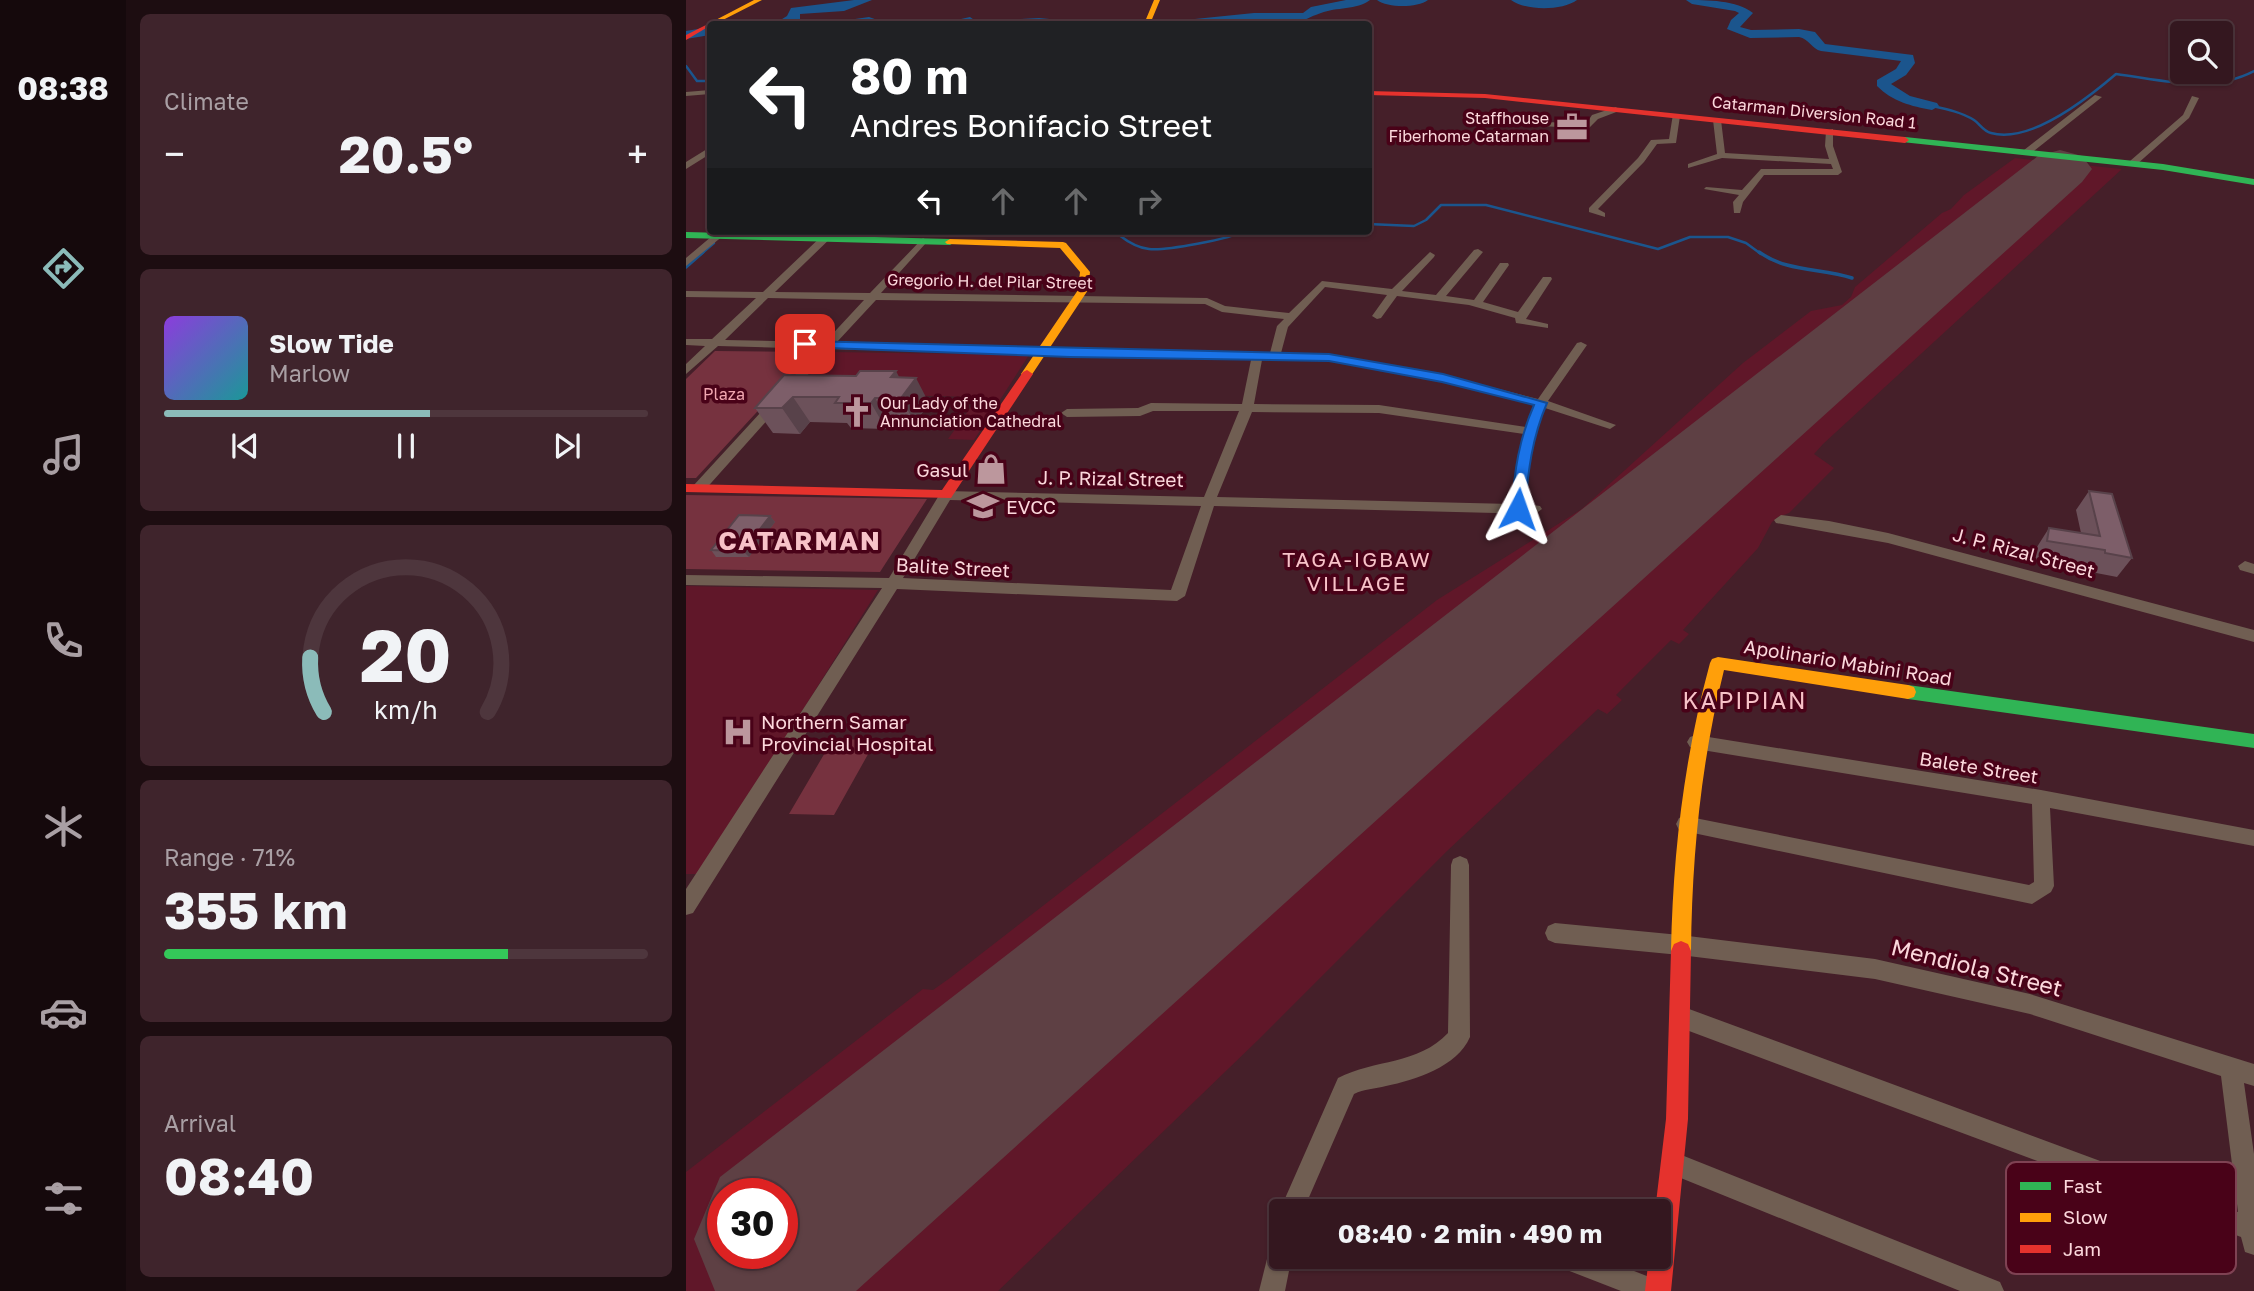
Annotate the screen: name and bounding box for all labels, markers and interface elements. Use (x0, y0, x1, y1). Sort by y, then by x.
map controls (2170, 21, 2233, 84)
button: search (2170, 21, 2233, 84)
text: 80 m (850, 46, 968, 105)
icon: left (735, 49, 826, 140)
text: 08:38 (17, 69, 109, 107)
text: Climate (164, 87, 249, 115)
street label: Catarman Diversion Road 1 (1711, 91, 1917, 133)
text: Andres Bonifacio Street (850, 106, 1212, 144)
place label: Staffhouse Fiberhome Catarman (1388, 108, 1549, 146)
office icon: Staffhouse Fiberhome Catarman (1555, 110, 1589, 144)
text: 20.5° (339, 122, 473, 184)
text: − (164, 131, 185, 176)
text: + (627, 131, 648, 176)
icon: left (911, 182, 949, 220)
icon: ahead (984, 182, 1022, 220)
icon: ahead (1057, 182, 1095, 220)
icon: right (1130, 182, 1168, 220)
icon: directions (39, 244, 88, 293)
street label: Gregorio H. del Pilar Street (887, 269, 1093, 293)
pin (775, 314, 835, 374)
icon: arrive (786, 325, 824, 363)
text: Slow Tide (269, 328, 394, 359)
text: Marlow (269, 359, 350, 387)
park label: Plaza (703, 384, 745, 404)
place label: Our Lady of the Annunciation Cathedral (880, 393, 1061, 431)
church icon: Our Lady of the Annunciation Cathedral (840, 395, 874, 429)
icon: previous (226, 427, 264, 465)
icon: pause (387, 427, 425, 465)
icon: next (548, 427, 586, 465)
icon: music (39, 430, 88, 479)
shop icon: Gasul (974, 452, 1008, 486)
place label: Gasul (916, 458, 968, 481)
street label: J. P. Rizal Street (1038, 465, 1184, 491)
position arrow (1481, 472, 1555, 546)
school or university icon: EVCC (966, 489, 1000, 523)
place label: EVCC (1006, 495, 1056, 518)
street label: J. P. Rizal Street (1950, 522, 2098, 582)
district label: CATARMAN (718, 525, 882, 556)
district label: TAGA-IGBAW VILLAGE (1282, 546, 1432, 596)
street label: Balite Street (895, 553, 1011, 581)
text: 20 (360, 611, 452, 698)
icon: phone (39, 616, 88, 665)
street label: Apolinario Mabini Road (1742, 634, 1954, 690)
district label: KAPIPIAN (1682, 686, 1808, 714)
text: km/h (374, 693, 438, 724)
place label: Northern Samar Provincial Hospital (761, 710, 933, 755)
hospital icon: Northern Samar Provincial Hospital (721, 715, 755, 749)
street label: Balete Street (1918, 746, 2040, 788)
icon: climate (39, 802, 88, 851)
text: Range · 71% (164, 843, 295, 871)
text: 355 km (164, 878, 348, 940)
street label: Mendiola Street (1888, 932, 2066, 1002)
icon: car (39, 988, 88, 1037)
text: Arrival (164, 1109, 236, 1137)
text: 08:40 (164, 1144, 314, 1206)
legend (2006, 1162, 2236, 1274)
icon: filters (39, 1174, 88, 1223)
text: Fast (2063, 1174, 2102, 1197)
speed limit sign: 30 (707, 1178, 798, 1269)
text: Slow (2063, 1205, 2108, 1228)
text: 08:40 · 2 min · 490 m (1338, 1218, 1602, 1249)
text: Jam (2063, 1237, 2101, 1260)

